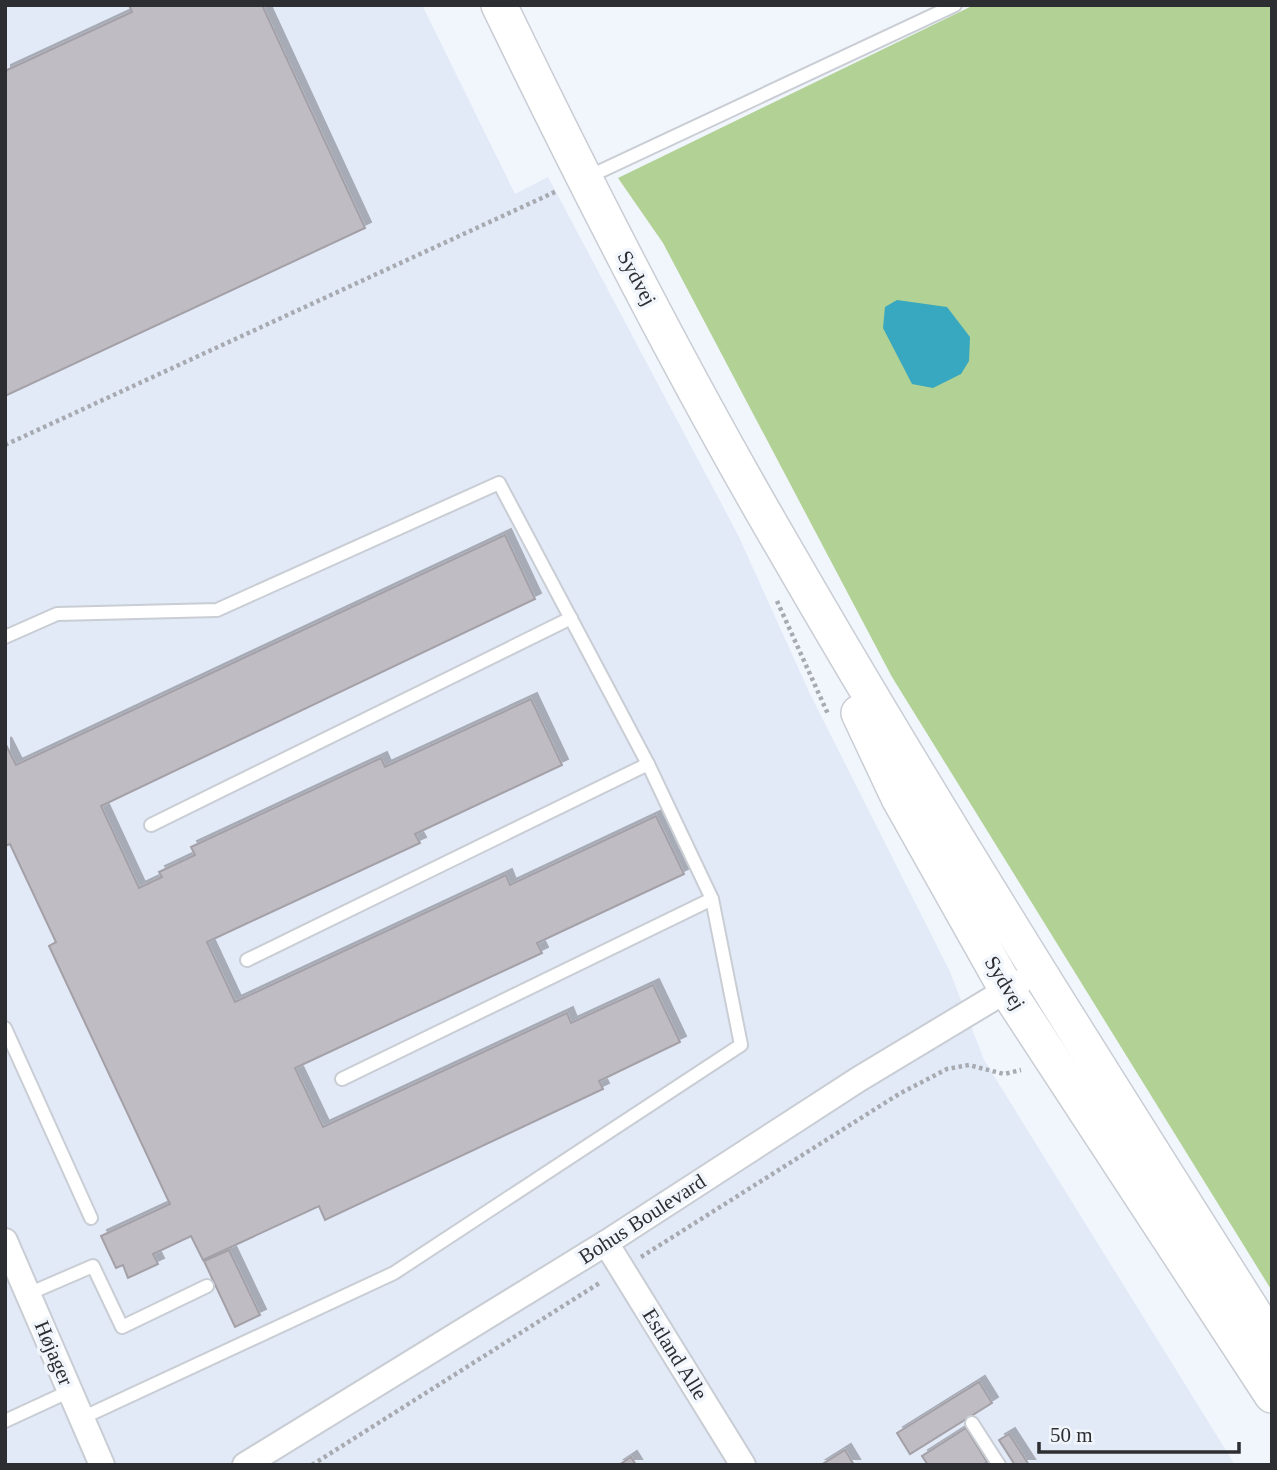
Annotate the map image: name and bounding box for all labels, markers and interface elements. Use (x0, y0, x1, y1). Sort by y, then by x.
street label: Sydvej (613, 247, 661, 309)
street label: Sydvej (980, 952, 1030, 1014)
street label: Bohus Boulevard (574, 1169, 710, 1269)
street label: Estland Alle (637, 1304, 713, 1404)
street label: Højager (30, 1317, 78, 1389)
scale bar (1039, 1410, 1238, 1454)
text: 50 m (1050, 1423, 1093, 1447)

